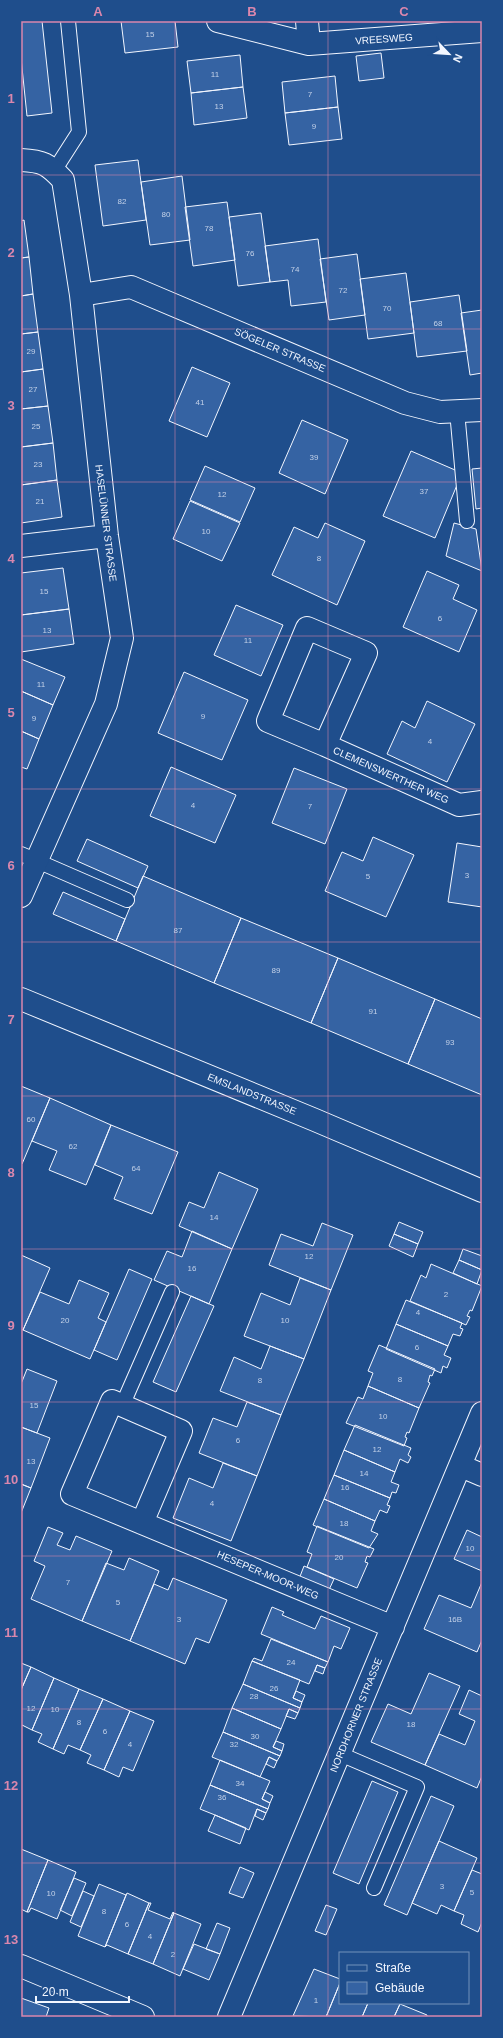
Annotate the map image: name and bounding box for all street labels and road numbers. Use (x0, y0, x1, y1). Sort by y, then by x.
street label: VREESWEG (355, 31, 413, 47)
street label: SÖGELER STRASSE (233, 326, 327, 374)
street label: HASELÜNNER STRASSE (93, 464, 119, 582)
street label: CLEMENSWERTHER WEG (331, 744, 451, 806)
street label: EMSLANDSTRASSE (206, 1071, 298, 1117)
street label: HESEPER-MOOR-WEG (215, 1549, 321, 1602)
street label: NORDHORNER STRASSE (328, 1656, 384, 1774)

